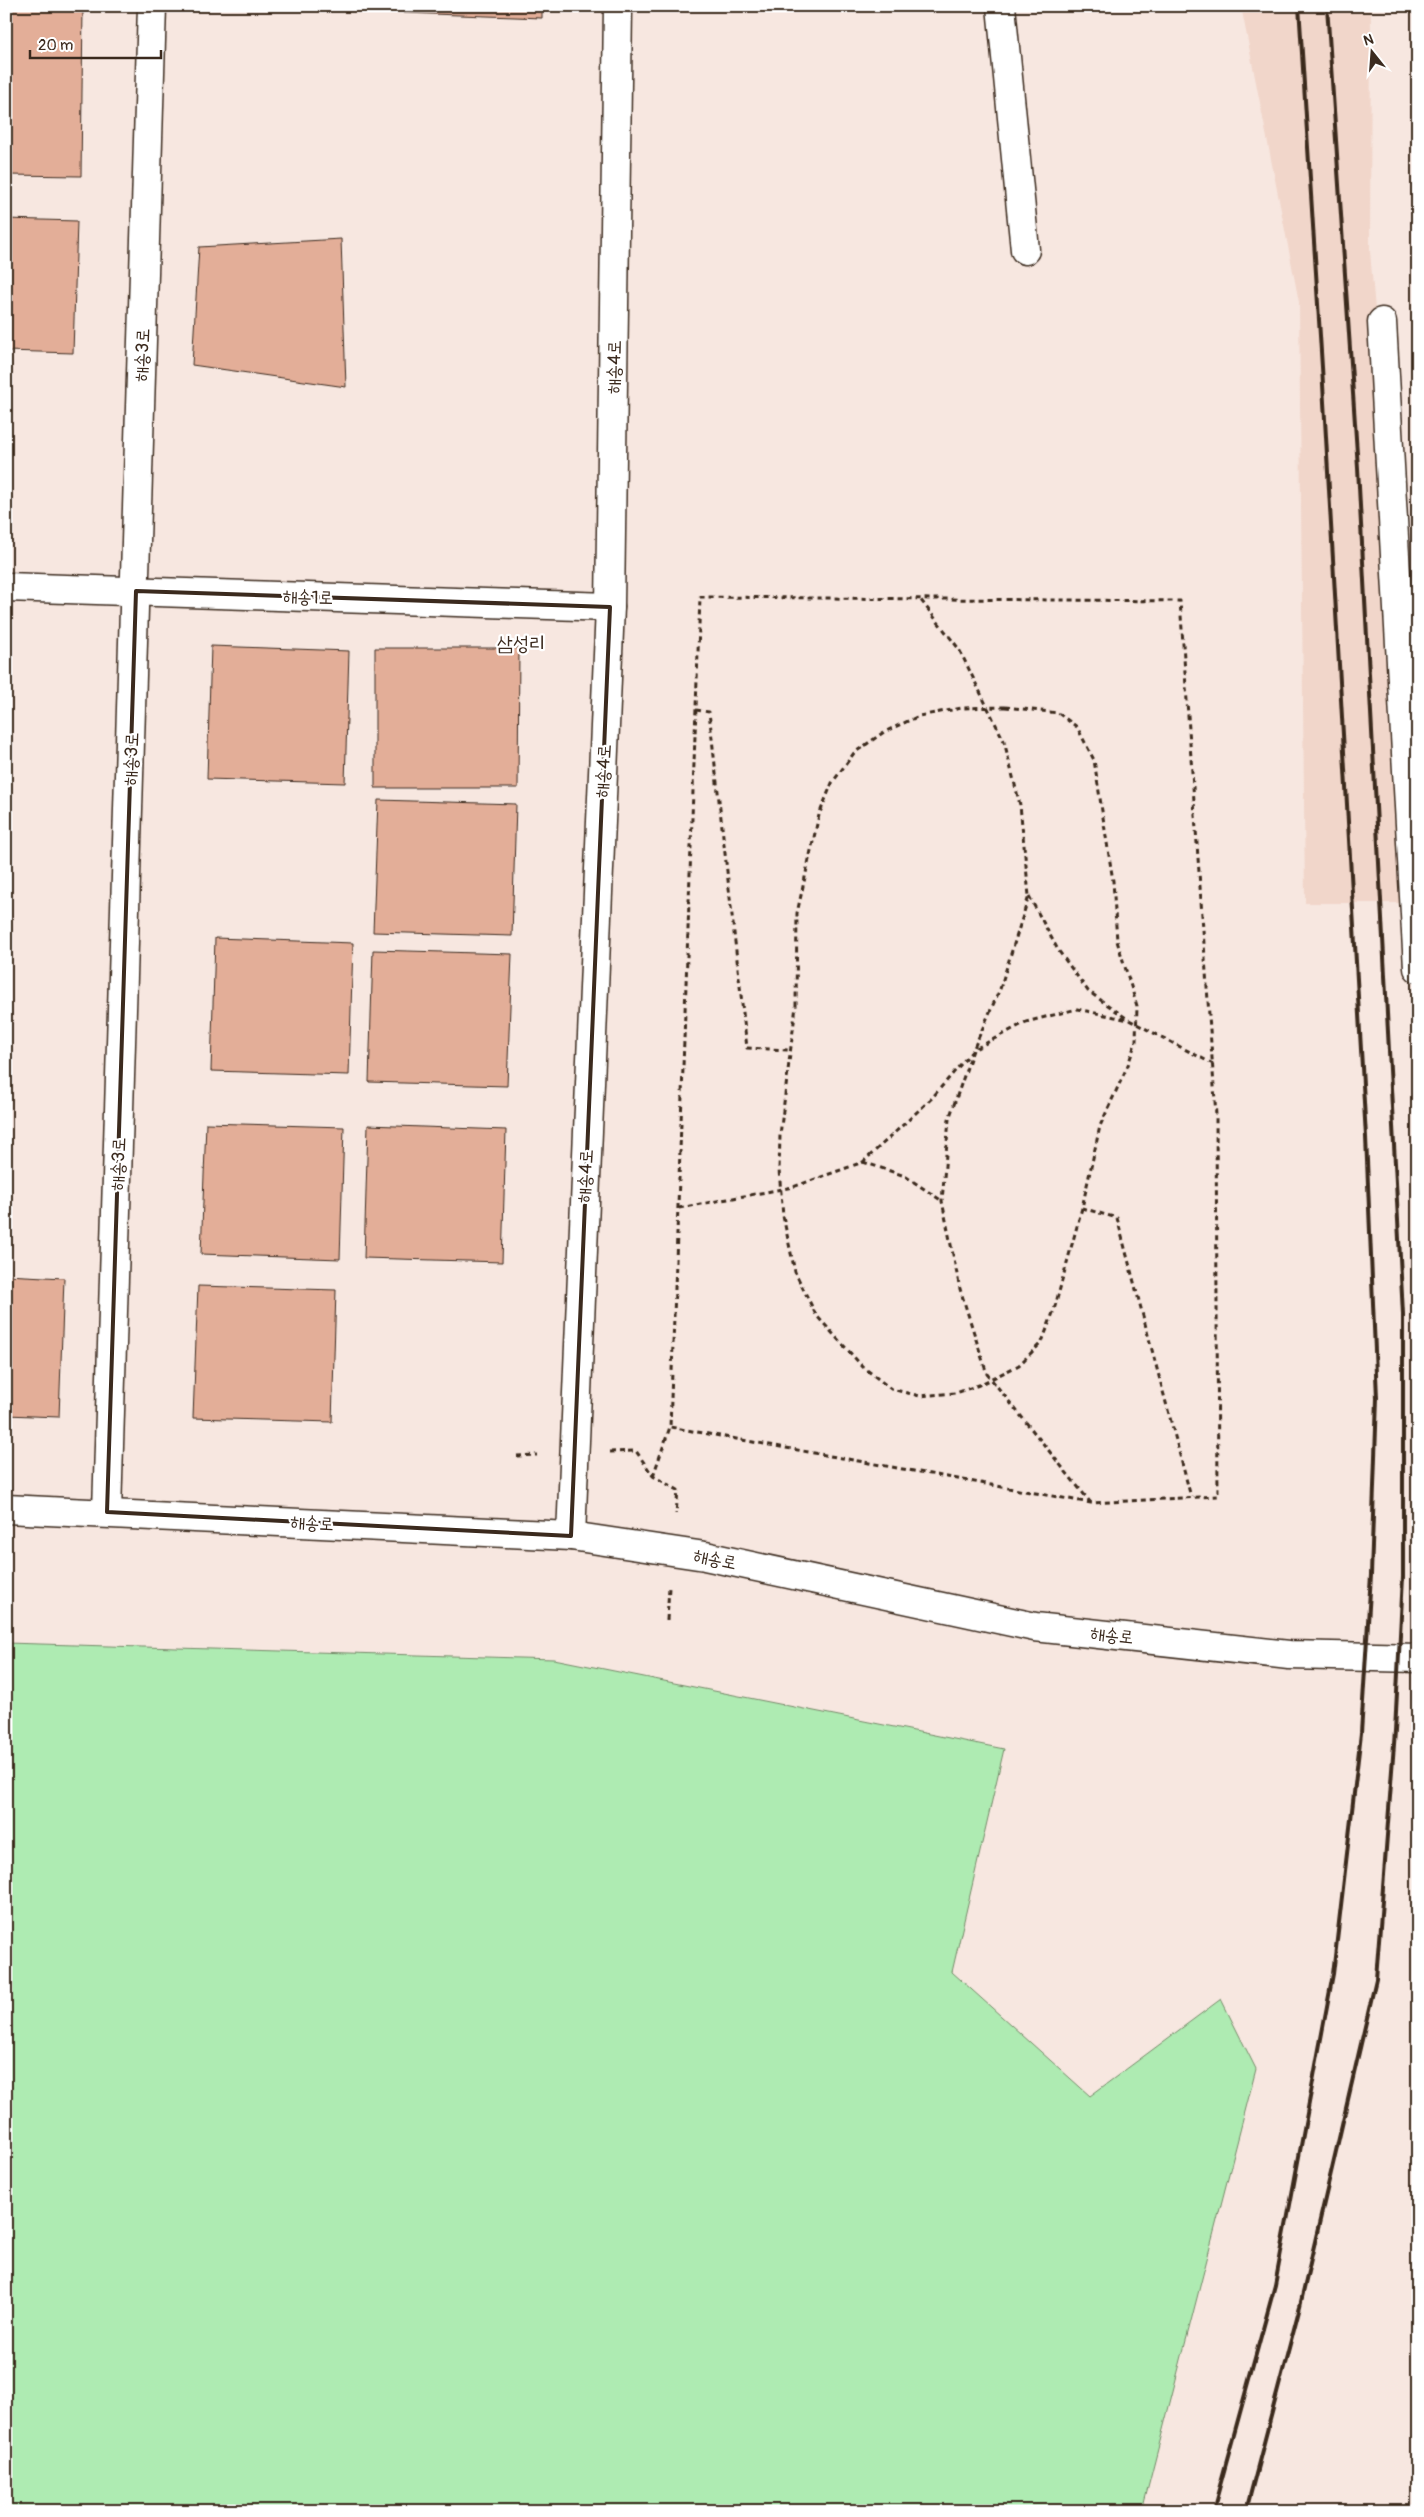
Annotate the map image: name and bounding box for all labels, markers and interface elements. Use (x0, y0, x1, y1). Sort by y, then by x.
scale bar (30, 28, 161, 60)
north arrow (1346, 28, 1396, 78)
text: N (1361, 31, 1375, 50)
text: 20 m (38, 36, 73, 55)
street label: 해송3로 (130, 328, 155, 382)
street label: 해송4로 (603, 340, 626, 394)
street label: 해송1로 (282, 585, 334, 610)
district label: 삼성리 (497, 631, 545, 656)
street label: 해송3로 (119, 732, 144, 786)
street label: 해송4로 (591, 744, 616, 799)
street label: 해송3로 (106, 1137, 131, 1191)
street label: 해송4로 (573, 1149, 598, 1204)
street label: 해송로 (290, 1511, 334, 1536)
street label: 해송로 (691, 1544, 738, 1575)
street label: 해송로 (1089, 1622, 1135, 1649)

